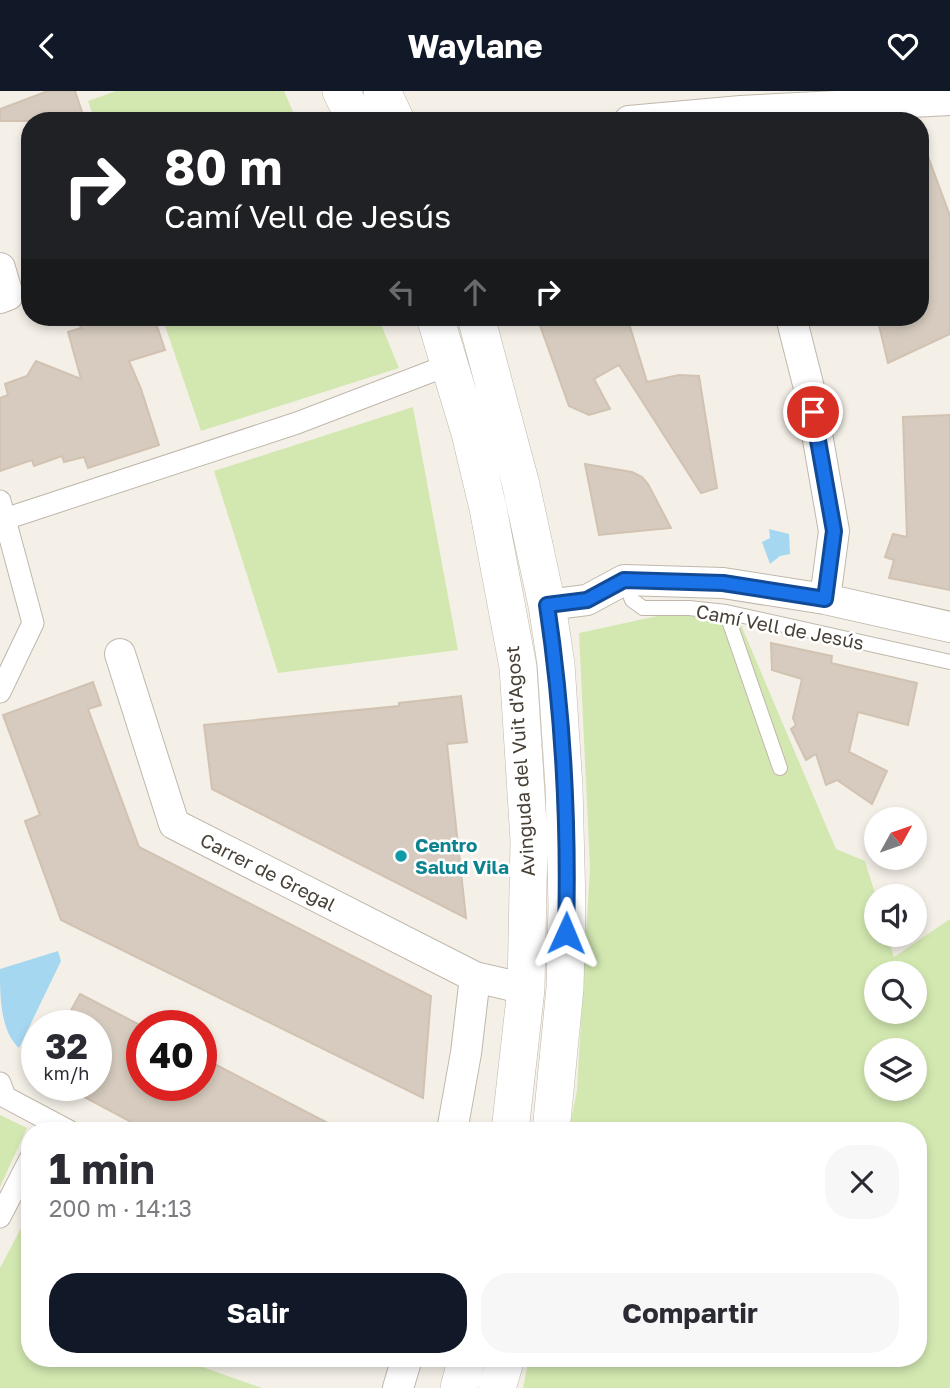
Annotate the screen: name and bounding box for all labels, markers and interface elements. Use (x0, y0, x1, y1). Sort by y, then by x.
icon: back (28, 27, 66, 65)
text: Waylane (407, 27, 543, 65)
icon: heart (884, 27, 922, 65)
text: 80 m (164, 137, 282, 196)
icon: right (49, 140, 140, 231)
text: Camí Vell de Jesús (164, 197, 451, 235)
icon: left (383, 273, 421, 311)
icon: ahead (456, 273, 494, 311)
icon: right (529, 273, 567, 311)
pin (783, 382, 843, 442)
icon: arrive (794, 393, 832, 431)
street label: Camí Vell de Jesús (694, 599, 866, 654)
street label: Avinguda del Vuit d'Agost (500, 645, 539, 877)
north arrow (864, 807, 928, 870)
map controls (864, 807, 927, 1101)
street label: Carrer de Gregal (197, 827, 340, 916)
place label: Centro Salud Vila (415, 833, 509, 878)
marker: Centro Salud Vila (393, 848, 409, 864)
button: sound (864, 884, 927, 947)
position arrow (529, 896, 603, 970)
button: search (864, 961, 927, 1024)
speed limit sign: 40 (126, 1010, 217, 1101)
text: 32 (45, 1025, 88, 1067)
button: layers (864, 1038, 927, 1101)
text: km/h (44, 1062, 89, 1084)
text: 1 min (49, 1143, 155, 1193)
button: close (825, 1145, 899, 1219)
text: 200 m · 14:13 (49, 1194, 192, 1222)
button: Salir (49, 1273, 467, 1353)
button: Compartir (481, 1273, 899, 1353)

